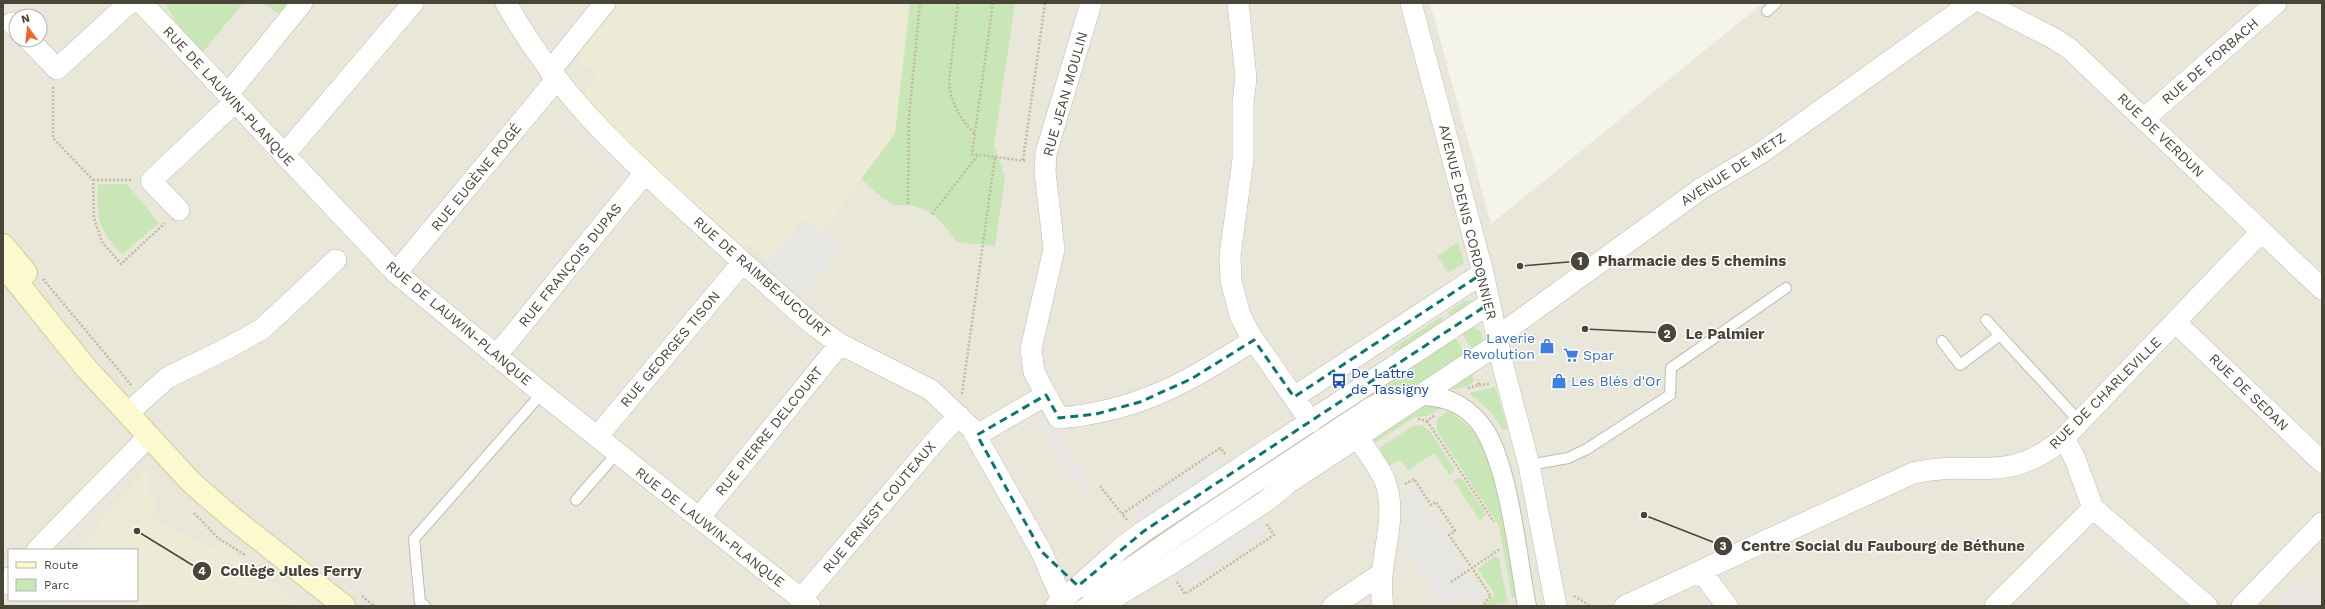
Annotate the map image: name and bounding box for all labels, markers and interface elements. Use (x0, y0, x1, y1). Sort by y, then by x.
north arrow (8, 8, 48, 48)
text: N (20, 11, 31, 26)
street label: RUE DE FORBACH (2158, 15, 2262, 107)
street label: RUE DE LAUWIN-PLANQUE (160, 23, 298, 169)
street label: RUE JEAN MOULIN (1040, 30, 1090, 158)
street label: RUE DE VERDUN (2114, 90, 2208, 180)
street label: RUE EUGÈNE ROGÉ (428, 120, 524, 234)
street label: AVENUE DENIS CORDONNIER (1436, 123, 1500, 321)
street label: AVENUE DE METZ (1677, 129, 1789, 209)
street label: RUE FRANÇOIS DUPAS (515, 200, 625, 330)
street label: RUE DE RAIMBEAUCOURT (690, 213, 834, 341)
callout: Pharmacie des 5 chemins (1570, 247, 1794, 274)
text: Pharmacie des 5 chemins (1598, 252, 1786, 270)
text: 1 (1577, 254, 1583, 268)
street label: RUE DE LAUWIN-PLANQUE (383, 258, 535, 389)
street label: RUE GEORGES TISON (617, 288, 723, 410)
callout: Le Palmier (1657, 320, 1772, 347)
text: Le Palmier (1685, 325, 1765, 343)
text: 2 (1663, 327, 1671, 341)
place label: Laverie Revolution (1463, 330, 1535, 362)
street label: RUE DE CHARLEVILLE (2046, 334, 2164, 452)
shop icon: Laverie Revolution (1538, 337, 1556, 355)
supermarket icon: Spar (1562, 346, 1580, 364)
place label: Spar (1583, 347, 1615, 363)
street label: RUE DE SEDAN (2206, 350, 2292, 434)
street label: RUE PIERRE DELCOURT (712, 363, 826, 499)
place label: De Lattre de Tassigny (1351, 365, 1430, 397)
bus stop icon: De Lattre de Tassigny (1330, 372, 1348, 390)
shop icon: Les Blés d'Or (1550, 372, 1568, 390)
place label: Les Blés d'Or (1571, 373, 1662, 389)
street label: RUE ERNEST COUTEAUX (819, 438, 939, 576)
street label: RUE DE LAUWIN-PLANQUE (632, 464, 788, 590)
callout: Centre Social du Faubourg de Béthune (1713, 532, 2033, 559)
text: Centre Social du Faubourg de Béthune (1741, 537, 2025, 555)
text: 3 (1719, 539, 1727, 553)
legend (8, 549, 138, 601)
callout: Collège Jules Ferry (192, 557, 370, 584)
text: Route (44, 558, 78, 572)
text: Collège Jules Ferry (220, 562, 362, 580)
text: 4 (198, 564, 206, 578)
text: Parc (44, 578, 70, 592)

